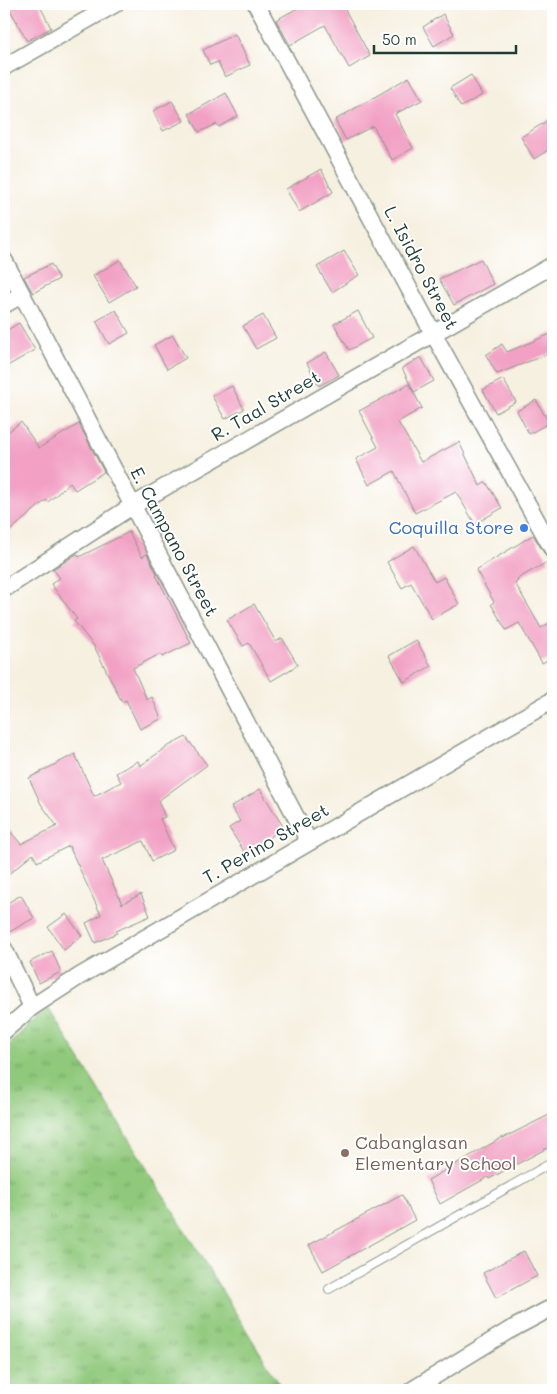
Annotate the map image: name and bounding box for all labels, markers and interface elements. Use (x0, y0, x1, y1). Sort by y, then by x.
scale bar (374, 22, 517, 54)
text: 50 m (382, 29, 417, 49)
street label: L. Isidro Street (379, 201, 465, 334)
street label: R. Taal Street (206, 364, 325, 446)
street label: E. Campano Street (125, 463, 224, 620)
place label: Coquilla Store (389, 515, 514, 539)
marker: Coquilla Store (518, 522, 530, 534)
street label: T. Perino Street (198, 797, 333, 889)
place label: Cabanglasan Elementary School (355, 1130, 517, 1175)
marker: Cabanglasan Elementary School (339, 1147, 351, 1159)

